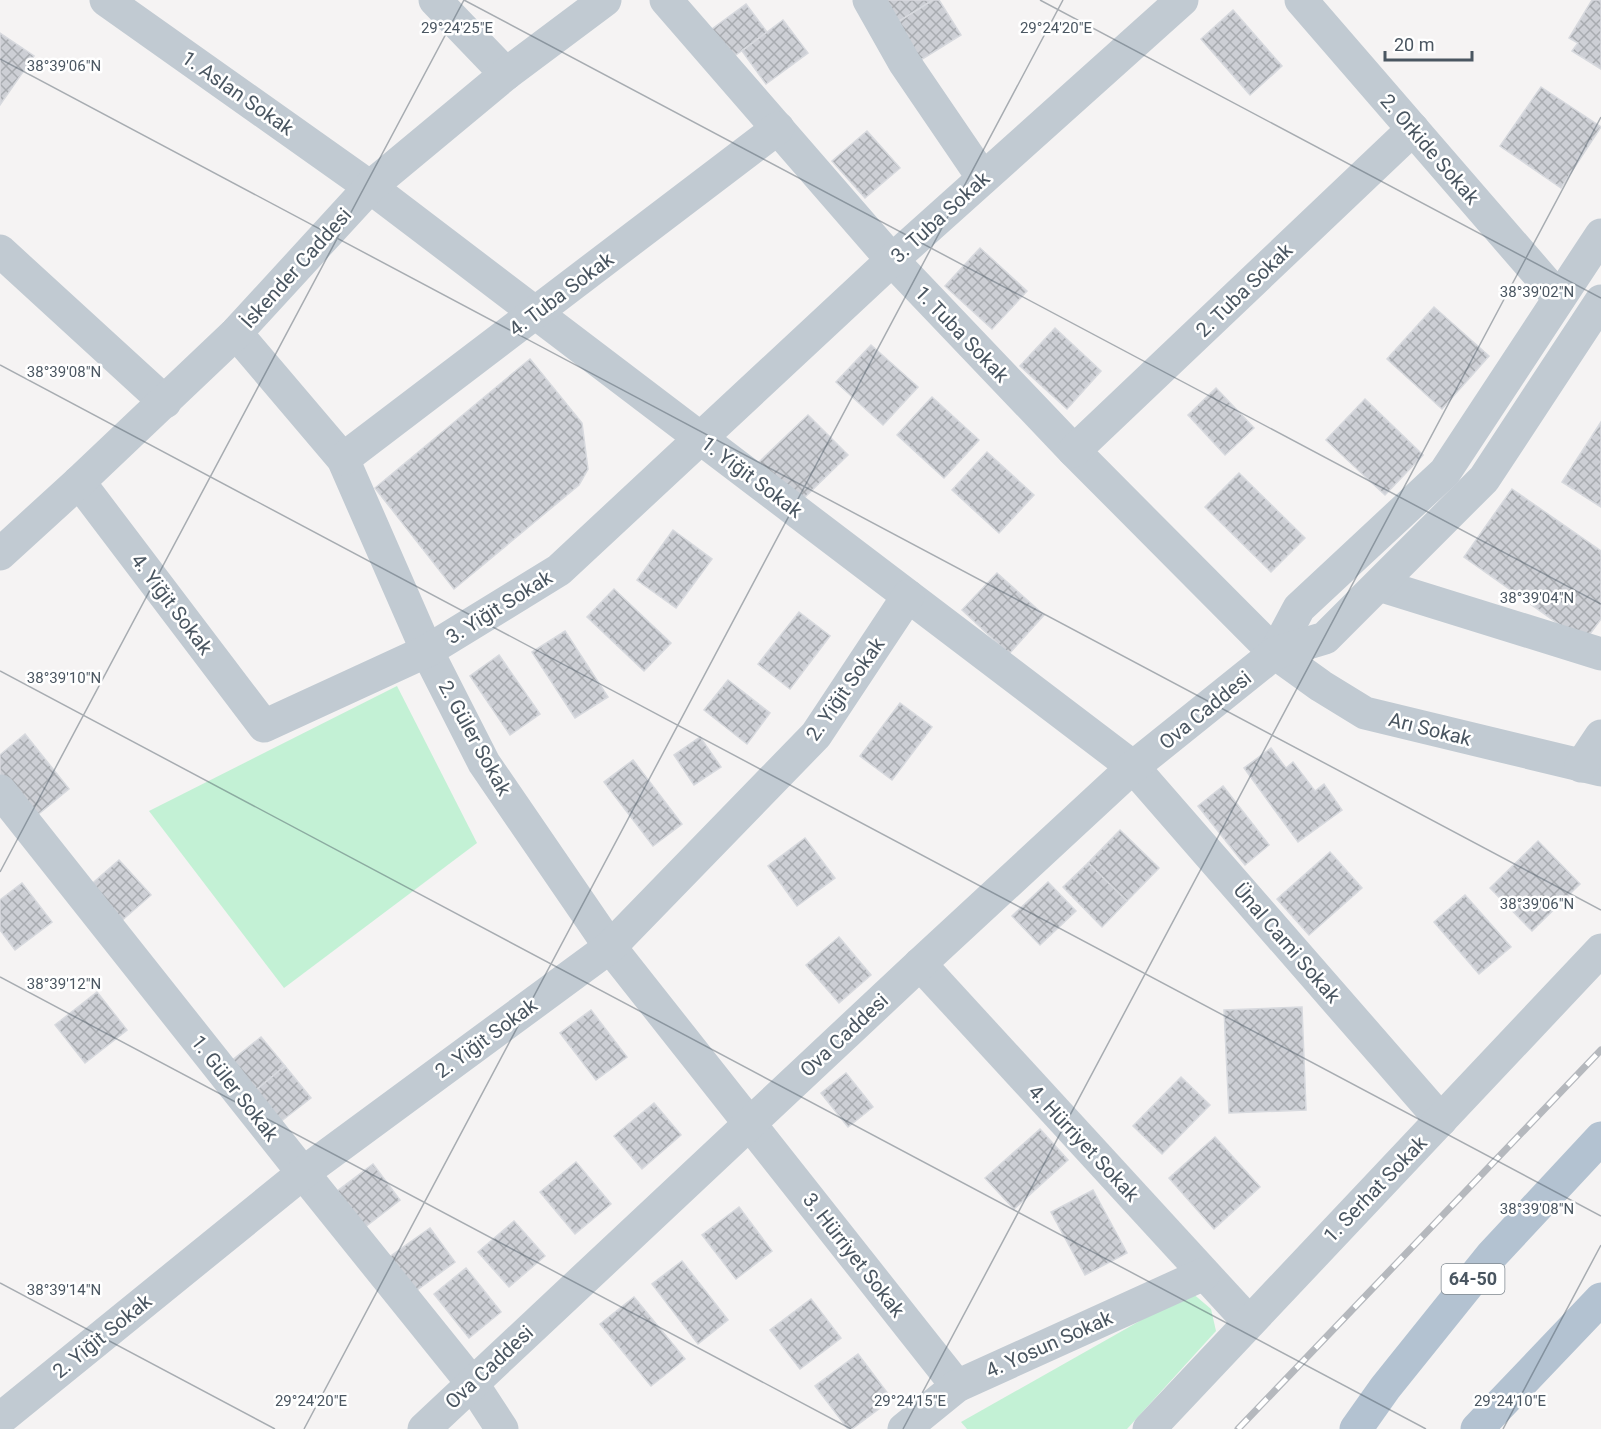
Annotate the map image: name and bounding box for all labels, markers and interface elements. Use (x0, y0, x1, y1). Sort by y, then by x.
text: 29°24'25"E (421, 19, 494, 37)
text: 29°24'20"E (1020, 19, 1093, 37)
scale bar (1385, 24, 1472, 62)
text: 20 m (1394, 34, 1434, 55)
street label: 1. Aslan Sokak (177, 46, 299, 141)
text: 38°39'06"N (27, 57, 101, 75)
street label: 2. Orkide Sokak (1376, 89, 1485, 210)
street label: 3. Tuba Sokak (886, 166, 995, 268)
street label: İskender Caddesi (236, 203, 356, 333)
street label: 2. Tuba Sokak (1191, 237, 1298, 342)
street label: 4. Tuba Sokak (504, 246, 619, 341)
street label: 1. Tuba Sokak (910, 281, 1015, 388)
text: 38°39'02"N (1500, 283, 1574, 301)
text: 38°39'08"N (27, 363, 101, 381)
street label: 1. Yiğit Sokak (697, 431, 808, 523)
street label: 4. Yiğit Sokak (126, 549, 218, 660)
street label: 3. Yiğit Sokak (442, 564, 557, 649)
text: 38°39'04"N (1500, 589, 1574, 607)
street label: 2. Yiğit Sokak (801, 632, 890, 745)
street label: Ova Caddesi (1154, 666, 1256, 754)
text: 38°39'10"N (27, 669, 101, 687)
street label: 2. Güler Sokak (434, 676, 517, 800)
street label: Arı Sokak (1386, 707, 1475, 751)
street label: Ünal Cami Sokak (1229, 878, 1346, 1008)
text: 38°39'06"N (1500, 895, 1574, 913)
text: 38°39'12"N (27, 975, 101, 993)
street label: Ova Caddesi (795, 988, 893, 1082)
street label: 2. Yiğit Sokak (430, 992, 542, 1083)
street label: 1. Güler Sokak (186, 1030, 284, 1146)
street label: 4. Hürriyet Sokak (1024, 1080, 1145, 1207)
street label: 1. Serhat Sokak (1318, 1130, 1432, 1247)
street label: 3. Hürriyet Sokak (798, 1188, 910, 1323)
text: 38°39'08"N (1500, 1200, 1574, 1218)
road number: 64-50 (1442, 1264, 1504, 1294)
text: 38°39'14"N (27, 1281, 101, 1299)
street label: 2. Yiğit Sokak (48, 1288, 157, 1383)
street label: 4. Yosun Sokak (982, 1305, 1117, 1383)
street label: Ova Caddesi (440, 1320, 538, 1414)
text: 29°24'20"E (275, 1392, 348, 1410)
text: 29°24'15"E (874, 1392, 947, 1410)
text: 29°24'10"E (1474, 1392, 1547, 1410)

